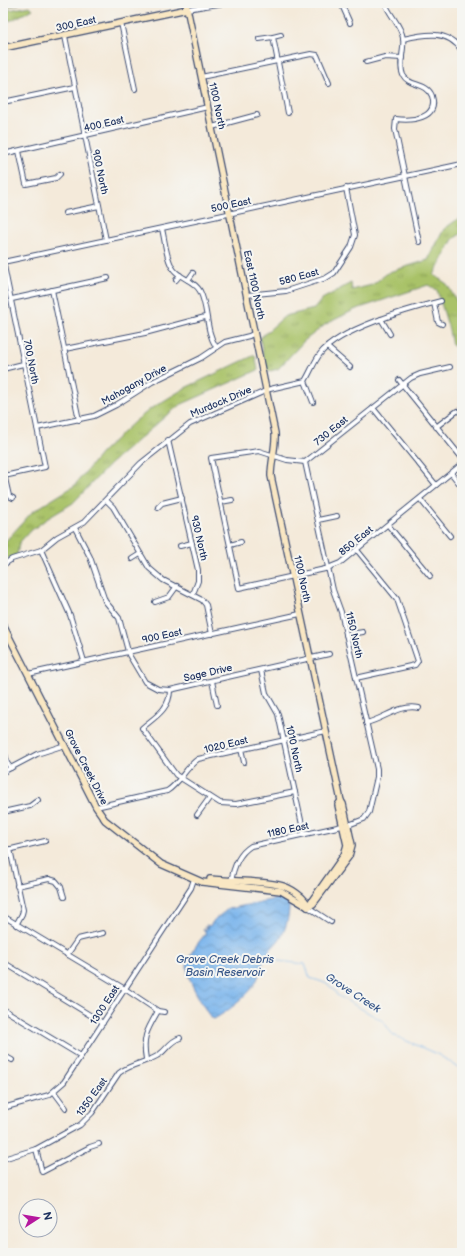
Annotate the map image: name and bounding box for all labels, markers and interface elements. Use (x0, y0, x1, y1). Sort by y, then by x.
street label: 300 East (55, 14, 97, 34)
street label: 1100 North (206, 81, 228, 131)
street label: 400 East (83, 114, 125, 134)
street label: 900 North (89, 148, 111, 196)
street label: 500 East (210, 195, 252, 215)
street label: East 1100 North (241, 249, 267, 321)
street label: 580 East (278, 266, 320, 288)
street label: 700 North (21, 339, 41, 386)
street label: Mahogany Drive (99, 362, 169, 408)
street label: Murdock Drive (189, 384, 254, 420)
street label: 730 East (312, 414, 350, 448)
street label: 930 North (188, 514, 210, 562)
street label: 850 East (337, 524, 375, 558)
street label: 1100 North (291, 554, 313, 604)
street label: 1150 North (343, 610, 365, 660)
street label: 900 East (141, 626, 183, 646)
street label: Sage Drive (182, 662, 234, 684)
street label: 1010 North (283, 724, 305, 774)
street label: Grove Creek Drive (62, 727, 110, 807)
street label: 1020 East (203, 734, 249, 756)
street label: 1180 East (266, 820, 310, 840)
water label: Grove Creek Debris Basin Reservoir (176, 953, 275, 979)
water label: Grove Creek (323, 970, 383, 1016)
street label: 1300 East (88, 983, 122, 1027)
street label: 1350 East (74, 1075, 110, 1119)
north arrow (18, 1198, 58, 1238)
text: N (40, 1211, 55, 1221)

